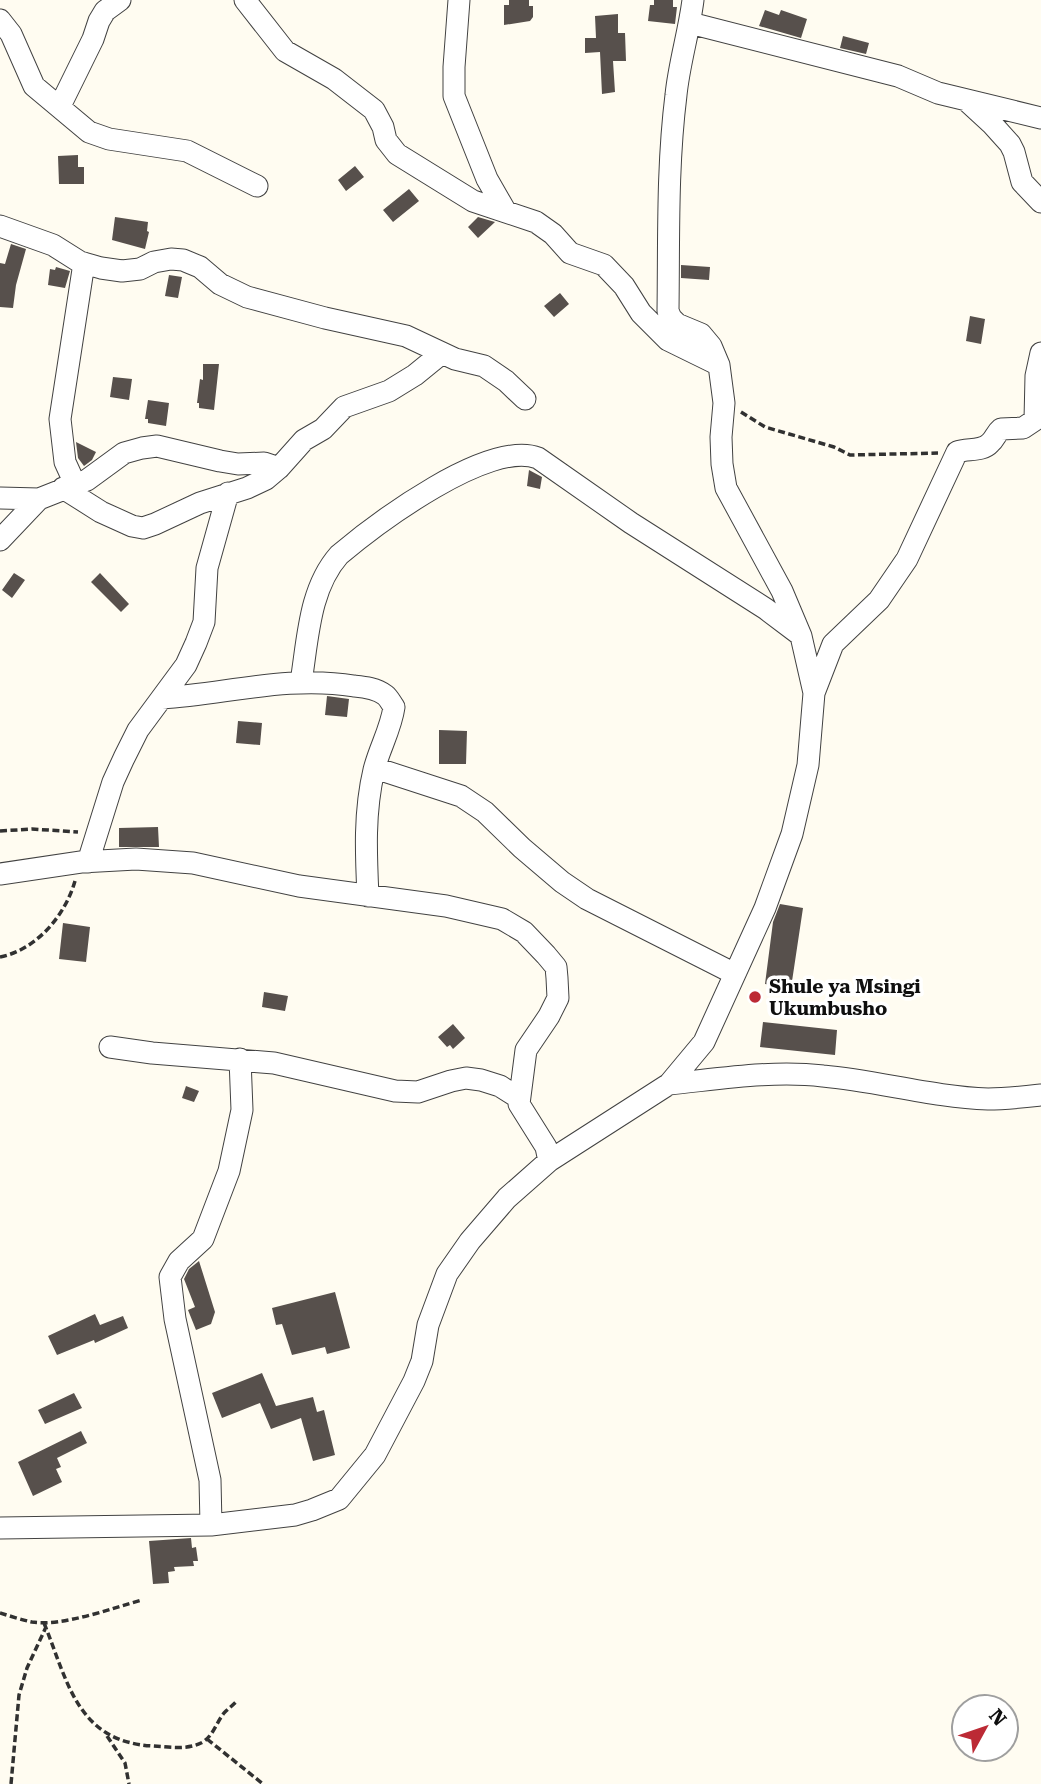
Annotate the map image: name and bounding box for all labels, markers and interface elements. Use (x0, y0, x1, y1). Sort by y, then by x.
place label: Shule ya Msingi Ukumbusho (769, 975, 921, 1020)
marker: Shule ya Msingi Ukumbusho (747, 989, 763, 1005)
north arrow (950, 1693, 1020, 1763)
text: N (984, 1704, 1011, 1731)

